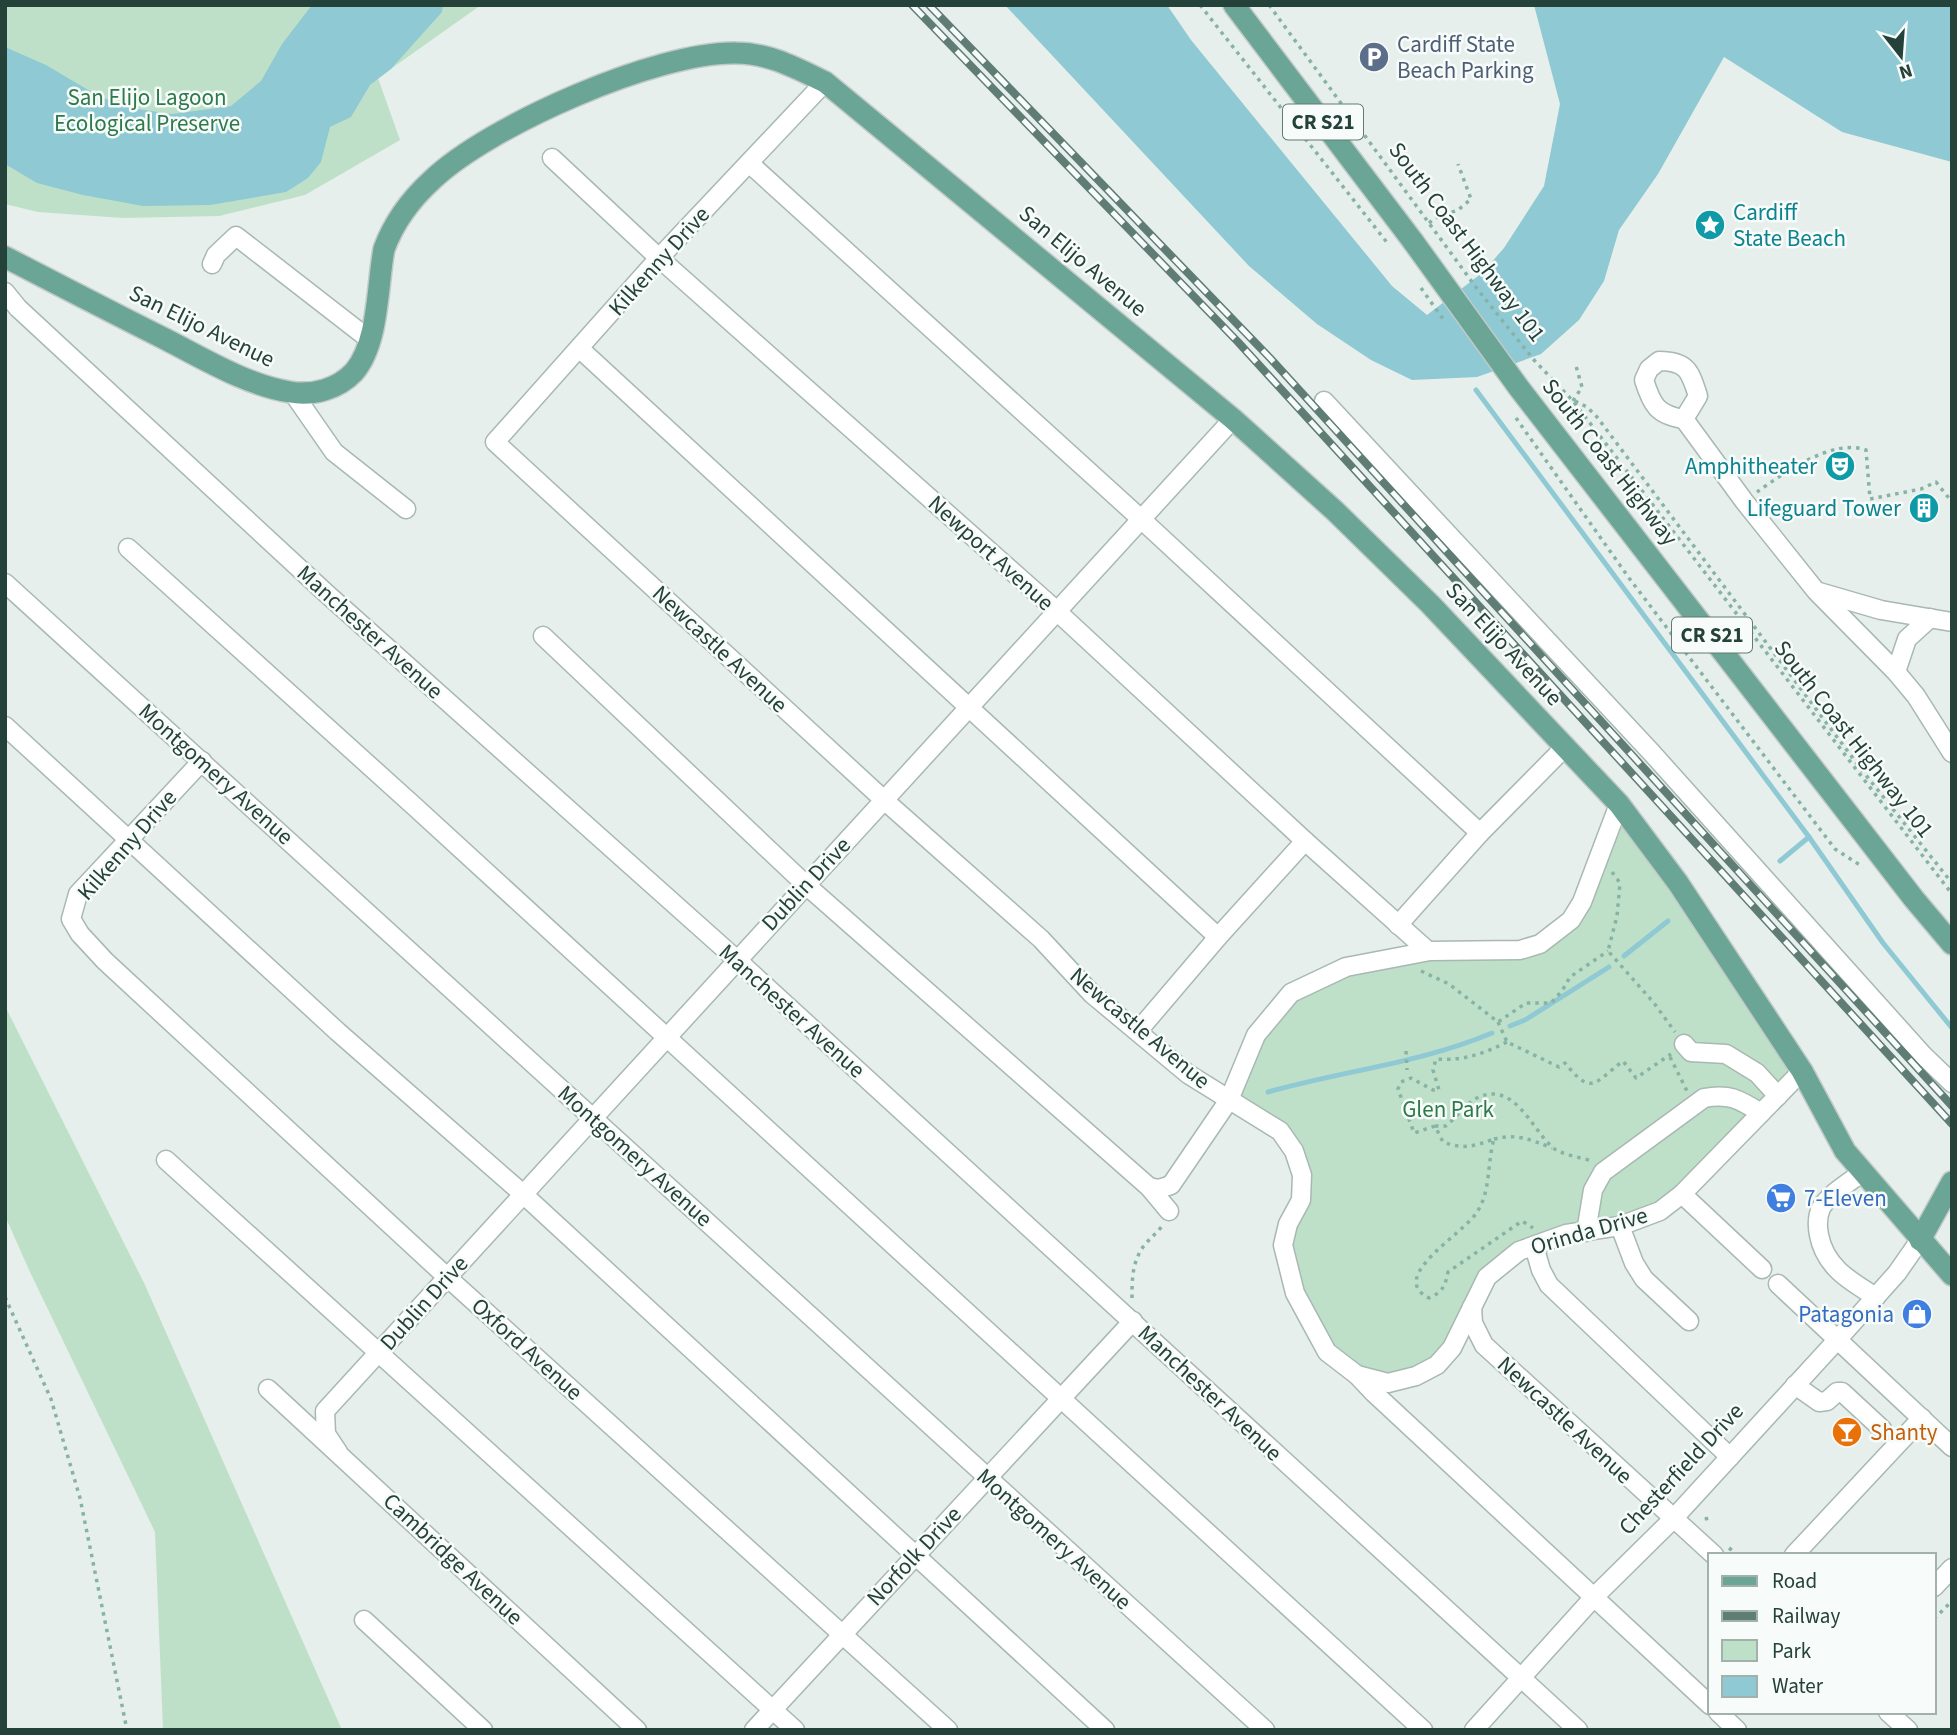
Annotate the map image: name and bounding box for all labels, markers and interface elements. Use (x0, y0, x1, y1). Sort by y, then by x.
north arrow (1866, 21, 1936, 91)
place label: Cardiff State Beach Parking (1397, 28, 1534, 87)
parking icon: Cardiff State Beach Parking (1357, 40, 1391, 74)
text: N (1896, 56, 1916, 86)
park label: San Elijo Lagoon Ecological Preserve (54, 81, 240, 140)
road number: CR S21 (1283, 104, 1363, 140)
street label: South Coast Highway 101 (1381, 135, 1553, 349)
place label: Cardiff State Beach (1733, 196, 1846, 255)
street label: San Elijo Avenue (1012, 197, 1154, 325)
street label: Kilkenny Drive (601, 199, 717, 323)
place icon: Cardiff State Beach (1693, 208, 1727, 242)
street label: San Elijo Avenue (124, 276, 280, 376)
street label: South Coast Highway (1534, 371, 1686, 553)
theatre icon: Amphitheater (1823, 449, 1857, 483)
place label: Amphitheater (1685, 450, 1818, 483)
street label: Newport Avenue (921, 487, 1061, 619)
building icon: Lifeguard Tower (1907, 491, 1941, 525)
place label: Lifeguard Tower (1747, 492, 1902, 525)
street label: Manchester Avenue (290, 557, 450, 707)
street label: San Elijo Avenue (1438, 575, 1570, 713)
street label: Newcastle Avenue (645, 577, 795, 721)
road number: CR S21 (1672, 618, 1752, 652)
street label: South Coast Highway 101 (1766, 633, 1942, 845)
street label: Montgomery Avenue (131, 695, 301, 853)
street label: Kilkenny Drive (69, 782, 185, 908)
street label: Dublin Drive (754, 830, 858, 938)
street label: Manchester Avenue (712, 936, 872, 1086)
street label: Newcastle Avenue (1063, 959, 1217, 1097)
street label: Montgomery Avenue (550, 1077, 720, 1235)
park label: Glen Park (1402, 1093, 1494, 1126)
supermarket icon: 7-Eleven (1764, 1181, 1798, 1215)
place label: 7-Eleven (1804, 1182, 1887, 1215)
street label: Orinda Drive (1527, 1199, 1651, 1263)
street label: Dublin Drive (372, 1248, 476, 1358)
street label: Oxford Avenue (464, 1290, 590, 1408)
shop icon: Patagonia (1900, 1297, 1934, 1331)
place label: Patagonia (1798, 1298, 1894, 1331)
street label: Manchester Avenue (1130, 1317, 1290, 1469)
street label: Newcastle Avenue (1490, 1348, 1640, 1492)
street label: Chesterfield Drive (1611, 1396, 1751, 1542)
bar icon: Shanty (1830, 1415, 1864, 1449)
place label: Shanty (1870, 1416, 1938, 1449)
street label: Montgomery Avenue (969, 1460, 1139, 1618)
street label: Cambridge Avenue (376, 1485, 530, 1633)
street label: Norfolk Drive (859, 1499, 969, 1613)
legend (1708, 1553, 1936, 1714)
text: Road (1772, 1566, 1817, 1596)
text: Railway (1772, 1601, 1840, 1631)
text: Park (1772, 1636, 1812, 1666)
text: Water (1772, 1671, 1824, 1701)

